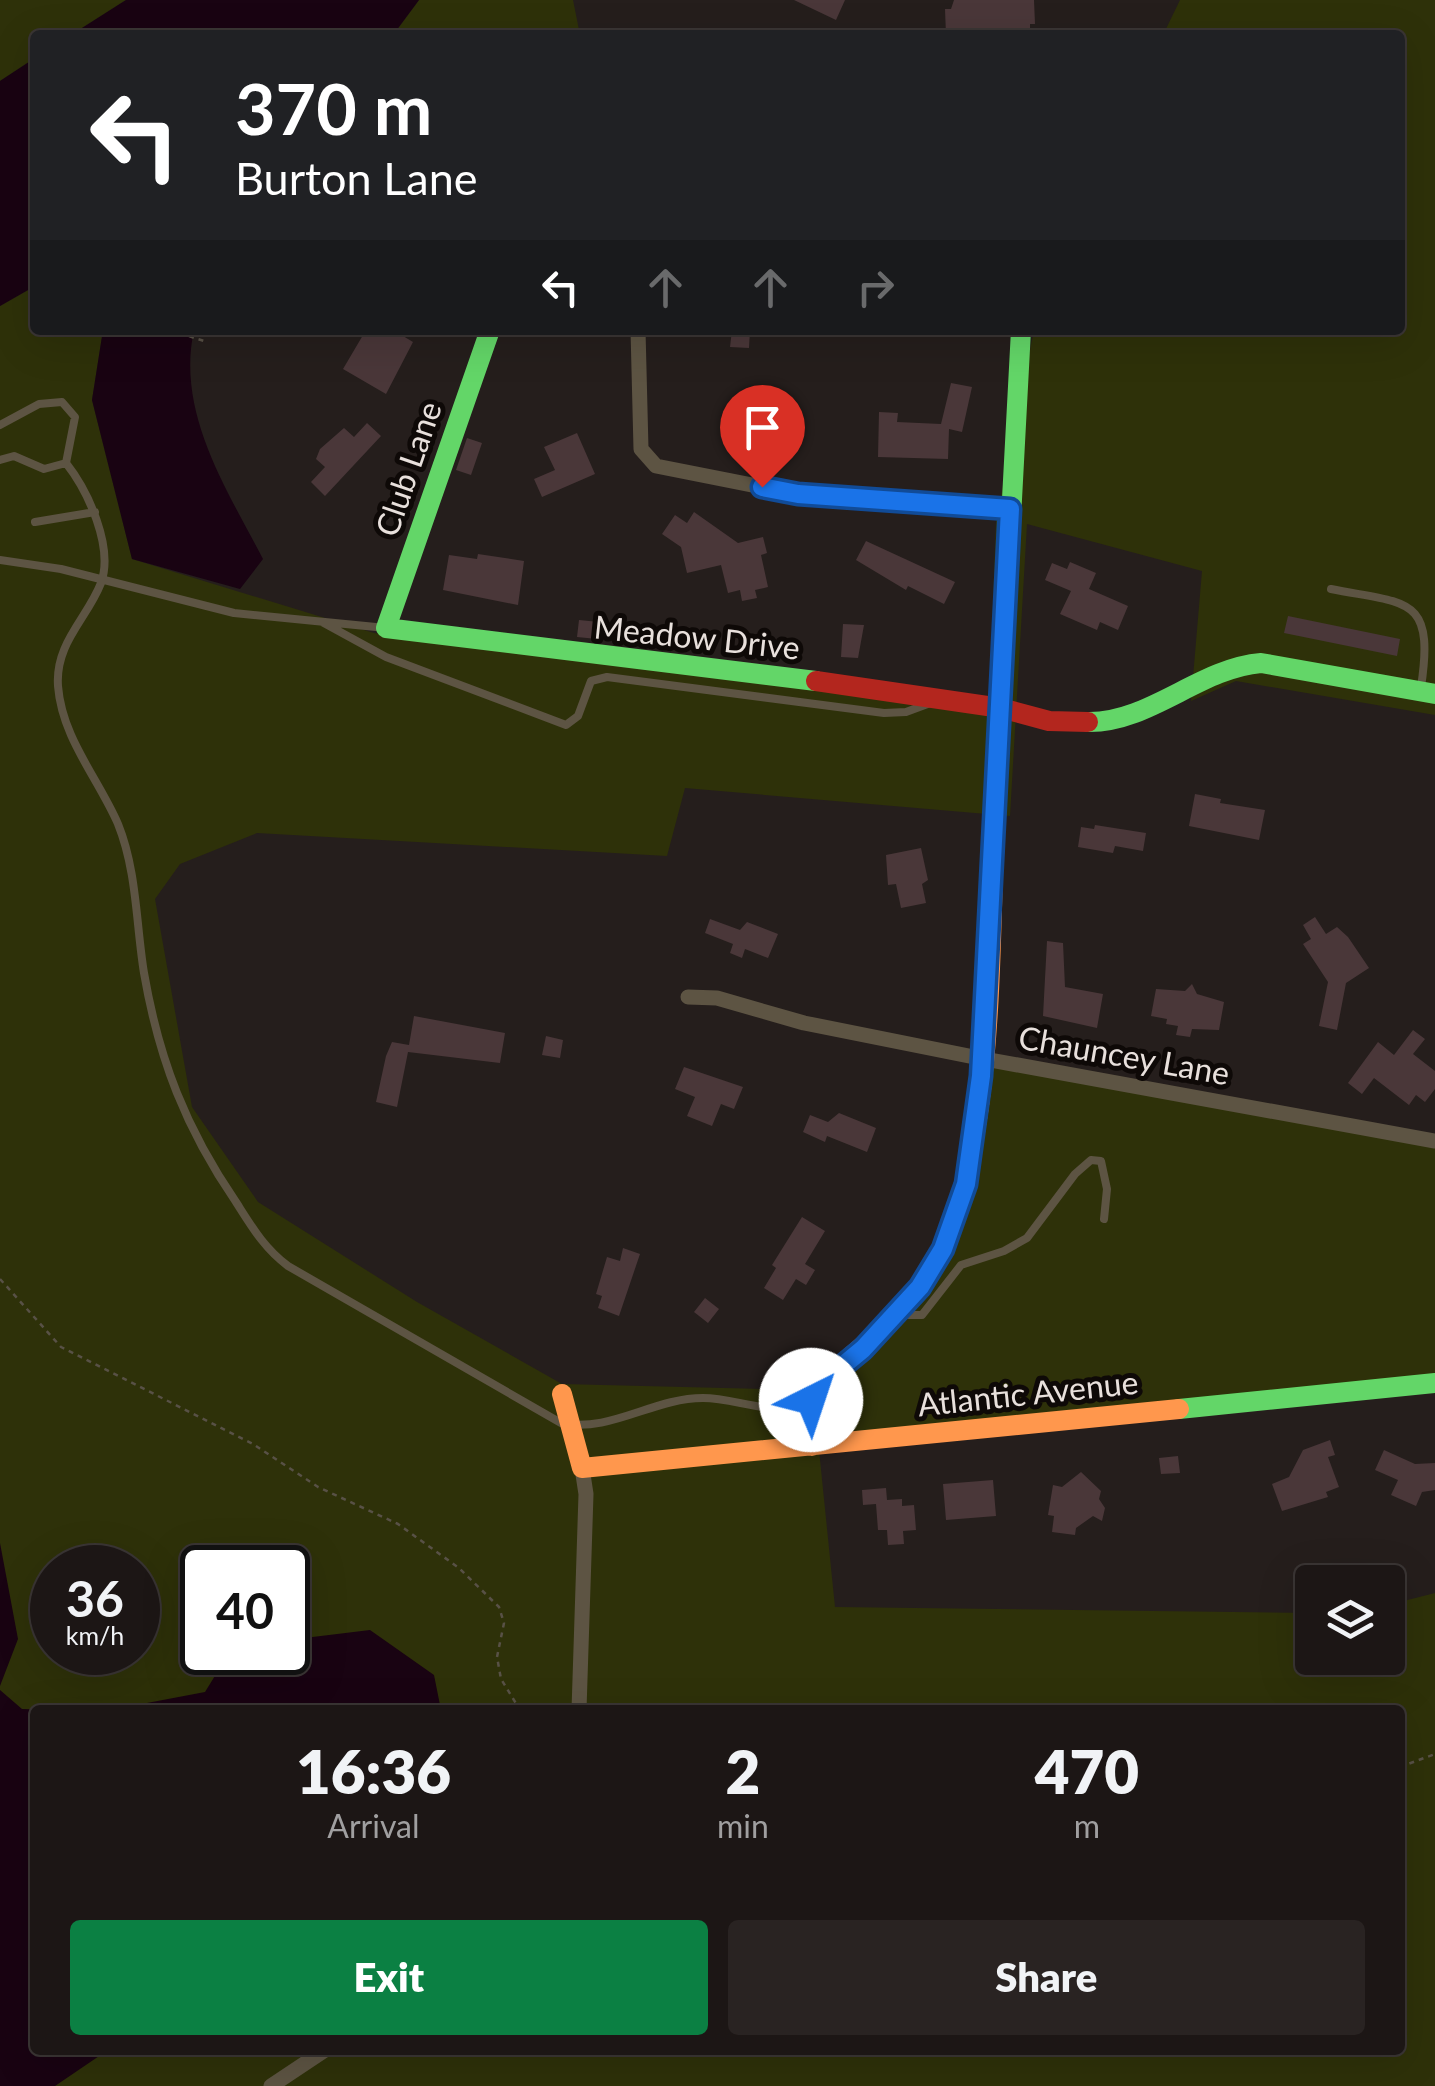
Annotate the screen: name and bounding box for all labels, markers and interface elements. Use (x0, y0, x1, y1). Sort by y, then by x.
text: 370 m (235, 66, 432, 150)
icon: left (70, 70, 200, 200)
text: Burton Lane (235, 151, 478, 205)
icon: left (533, 260, 588, 315)
icon: ahead (638, 260, 693, 315)
icon: ahead (743, 260, 798, 315)
icon: right (848, 260, 903, 315)
pin (720, 385, 805, 488)
street label: Club Lane (366, 396, 449, 541)
icon: arrive (735, 400, 790, 455)
street label: Meadow Drive (592, 606, 802, 667)
street label: Chauncey Lane (1016, 1017, 1233, 1092)
position arrow (759, 1348, 863, 1452)
street label: Atlantic Avenue (916, 1362, 1140, 1423)
speed limit sign: 40 (180, 1545, 310, 1675)
map controls (1295, 1565, 1405, 1675)
button: layers (1295, 1565, 1405, 1675)
text: 36 (66, 1568, 124, 1628)
text: km/h (66, 1620, 124, 1650)
text: 16:36 (296, 1735, 451, 1807)
text: 2 (725, 1735, 760, 1807)
text: 470 (1035, 1735, 1139, 1807)
text: Arrival (327, 1806, 420, 1845)
text: min (717, 1806, 769, 1845)
text: m (1074, 1806, 1100, 1845)
button: Exit (70, 1920, 708, 2035)
button: Share (728, 1920, 1365, 2035)

